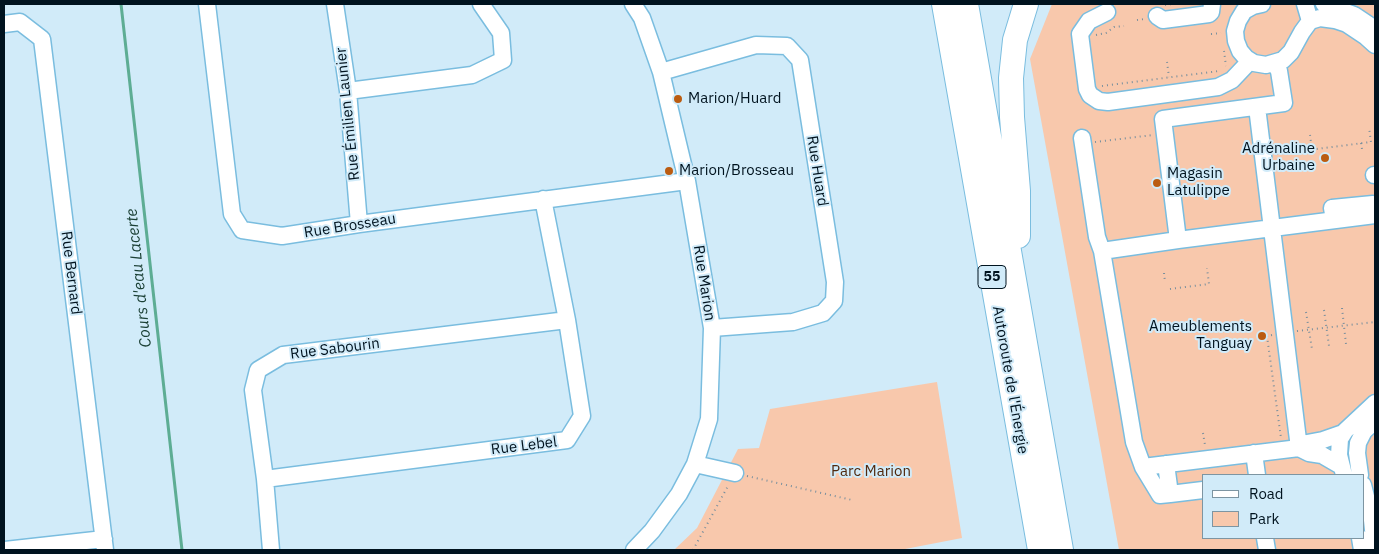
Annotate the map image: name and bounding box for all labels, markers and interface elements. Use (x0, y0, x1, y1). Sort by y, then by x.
street label: Rue Émilien Launier (332, 47, 364, 181)
place label: Marion/Huard (688, 90, 781, 108)
marker: Marion/Huard (672, 93, 684, 105)
street label: Rue Huard (803, 134, 831, 208)
place label: Adrénaline Urbaine (1242, 140, 1315, 175)
marker: Adrénaline Urbaine (1319, 152, 1331, 164)
place label: Marion/Brosseau (679, 162, 794, 180)
marker: Marion/Brosseau (663, 165, 675, 177)
place label: Magasin Latulippe (1167, 165, 1230, 200)
marker: Magasin Latulippe (1151, 177, 1163, 189)
water label: Cours d'eau Lacerte (122, 208, 156, 348)
street label: Rue Brosseau (303, 210, 397, 242)
street label: Rue Bernard (57, 230, 85, 316)
street label: Rue Marion (689, 244, 719, 322)
road number: 55 (978, 266, 1006, 288)
street label: Autoroute de l'Énergie (988, 305, 1032, 455)
place label: Ameublements Tanguay (1149, 318, 1252, 353)
marker: Ameublements Tanguay (1256, 330, 1268, 342)
street label: Rue Sabourin (289, 335, 381, 363)
street label: Rue Lebel (490, 433, 558, 459)
park label: Parc Marion (831, 463, 911, 481)
legend (1202, 474, 1364, 539)
text: Road (1249, 484, 1284, 503)
text: Park (1249, 509, 1279, 528)

